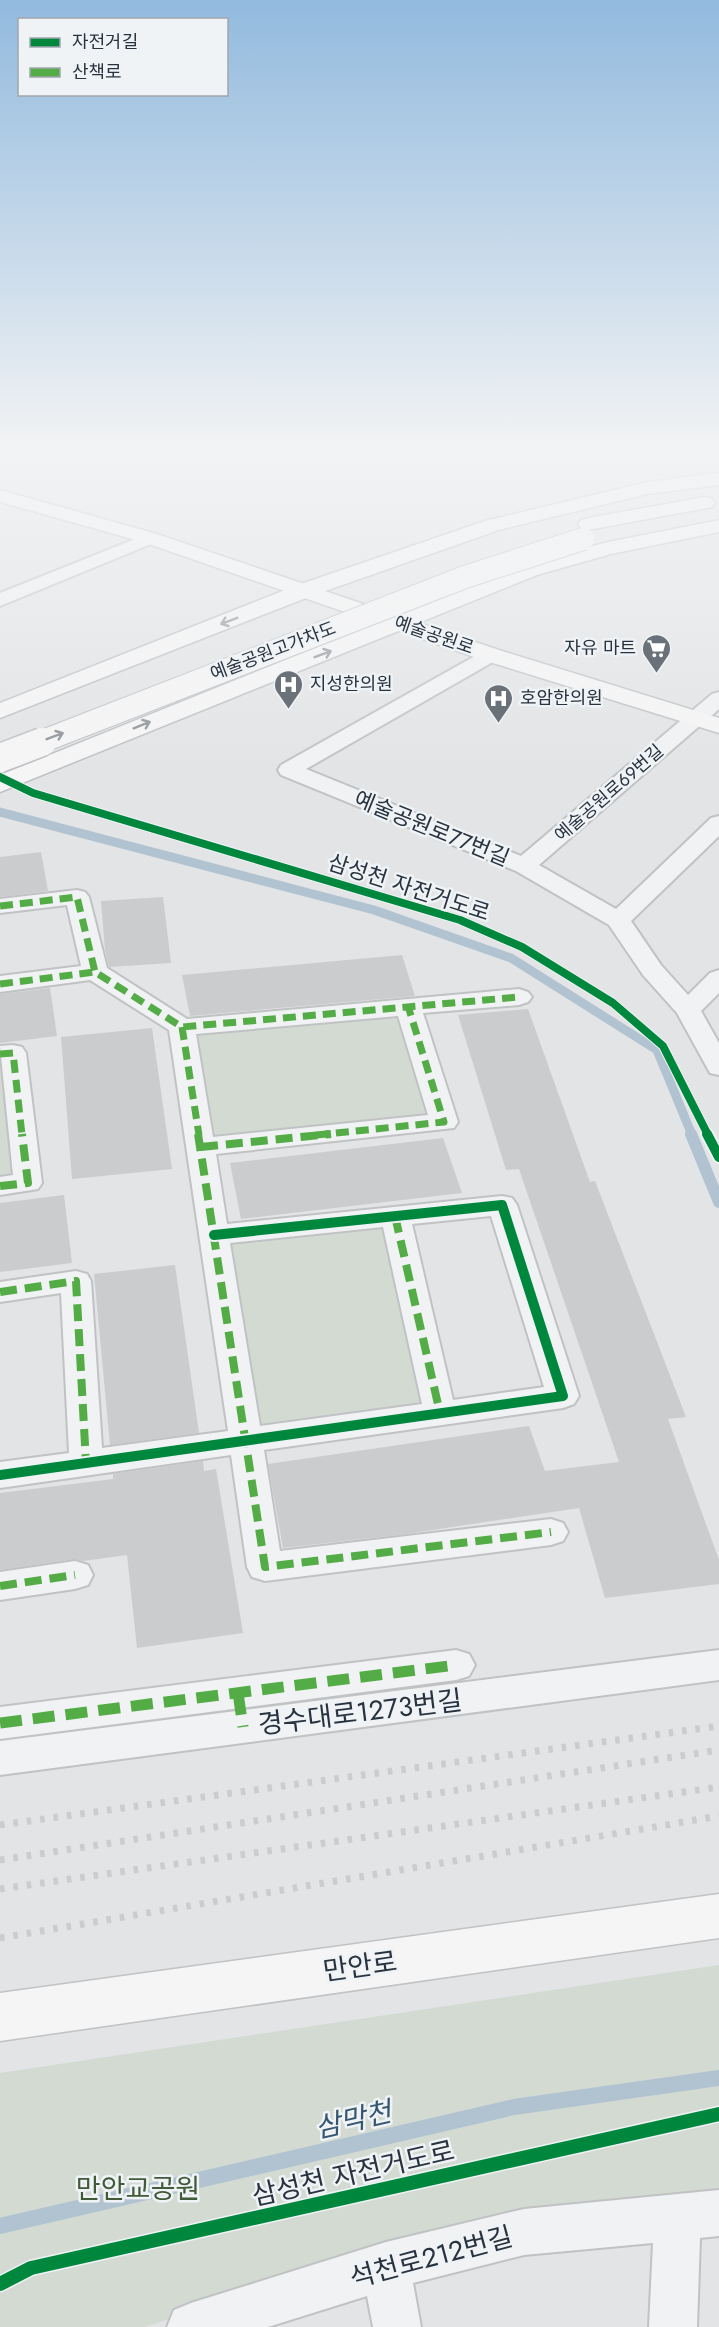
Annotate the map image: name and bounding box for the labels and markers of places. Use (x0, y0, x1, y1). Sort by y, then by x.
supermarket icon: 자유 마트 (641, 632, 673, 674)
place label: 자유 마트 (564, 635, 636, 661)
hospital icon: 지성한의원 (273, 668, 305, 710)
place label: 지성한의원 (310, 671, 393, 697)
hospital icon: 호암한의원 (483, 682, 515, 724)
place label: 호암한의원 (520, 685, 603, 711)

